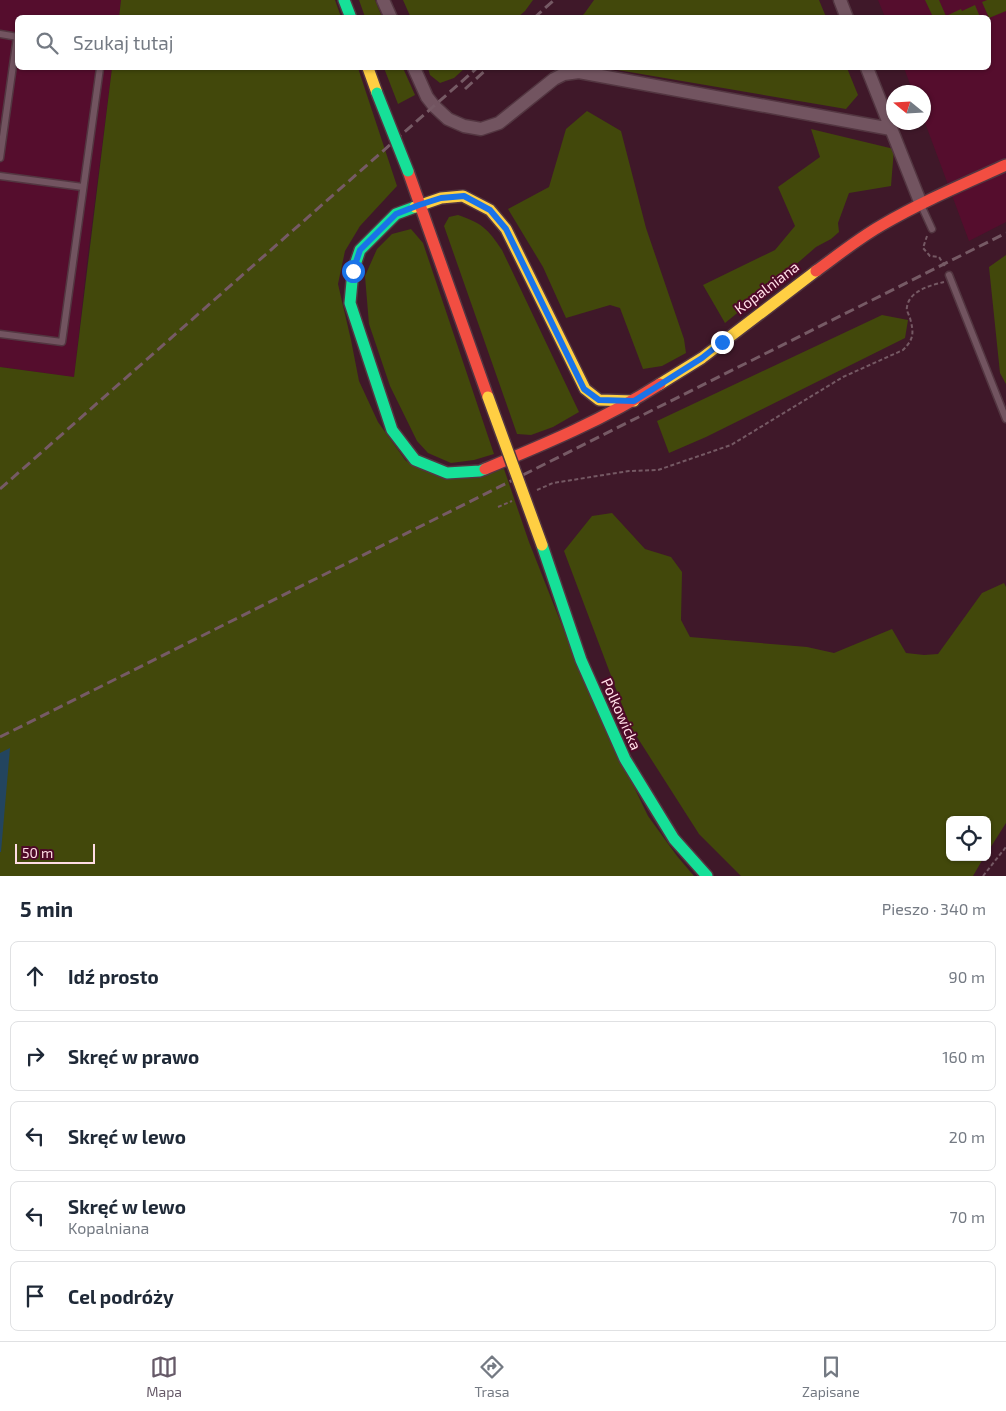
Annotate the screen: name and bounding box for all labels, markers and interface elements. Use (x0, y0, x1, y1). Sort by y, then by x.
search box (15, 15, 991, 70)
icon: search (33, 29, 61, 57)
text: Szukaj tutaj (73, 31, 173, 54)
north arrow (886, 85, 931, 130)
street label: Kopalniana (731, 257, 802, 317)
route start (342, 260, 365, 283)
route end (711, 331, 734, 354)
street label: Polkowicka (598, 675, 646, 752)
map controls (946, 816, 991, 861)
button: locate (946, 816, 991, 861)
scale bar (15, 841, 95, 864)
text: 50 m (22, 844, 53, 861)
text: 5 min (20, 896, 73, 921)
text: Pieszo · 340 m (882, 899, 986, 918)
icon: ahead (21, 962, 49, 990)
text: Idź prosto (68, 965, 159, 988)
text: 90 m (949, 967, 985, 986)
icon: right (21, 1042, 49, 1070)
text: Skręć w prawo (68, 1045, 199, 1068)
text: 160 m (942, 1047, 985, 1066)
icon: left (21, 1122, 49, 1150)
text: Skręć w lewo (68, 1125, 186, 1148)
text: 20 m (949, 1127, 985, 1146)
text: Skręć w lewo (68, 1195, 186, 1218)
icon: left (21, 1202, 49, 1230)
text: 70 m (950, 1207, 985, 1226)
text: Kopalniana (68, 1218, 149, 1237)
icon: arrive (21, 1282, 49, 1310)
text: Cel podróży (68, 1285, 174, 1308)
tab: Mapa (146, 1353, 182, 1400)
tab: Trasa (475, 1353, 510, 1400)
tab: Zapisane (802, 1353, 860, 1400)

